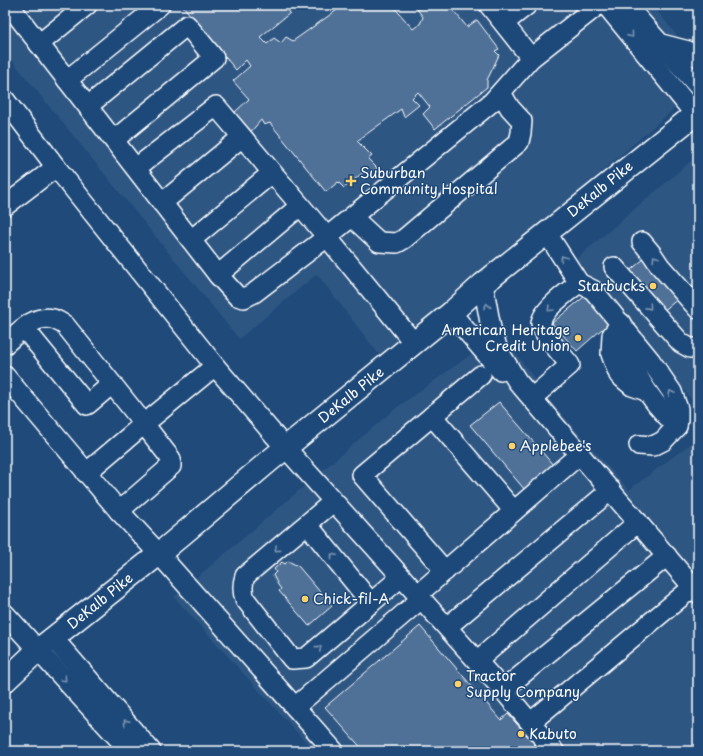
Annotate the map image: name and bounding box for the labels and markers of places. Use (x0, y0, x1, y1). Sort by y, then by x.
place label: Suburban Community Hospital (360, 162, 498, 199)
marker: Suburban Community Hospital (345, 175, 357, 187)
place label: Starbucks (577, 275, 645, 296)
marker: Starbucks (648, 281, 658, 291)
place label: American Heritage Credit Union (442, 319, 570, 356)
marker: American Heritage Credit Union (573, 333, 583, 343)
place label: Applebee's (520, 435, 591, 456)
marker: Applebee's (507, 441, 517, 451)
place label: Chick-fil-A (313, 588, 390, 609)
marker: Chick-fil-A (300, 594, 310, 604)
place label: Tractor Supply Company (466, 665, 580, 702)
marker: Tractor Supply Company (453, 679, 463, 689)
place label: Kabuto (529, 723, 577, 744)
marker: Kabuto (516, 729, 526, 739)

